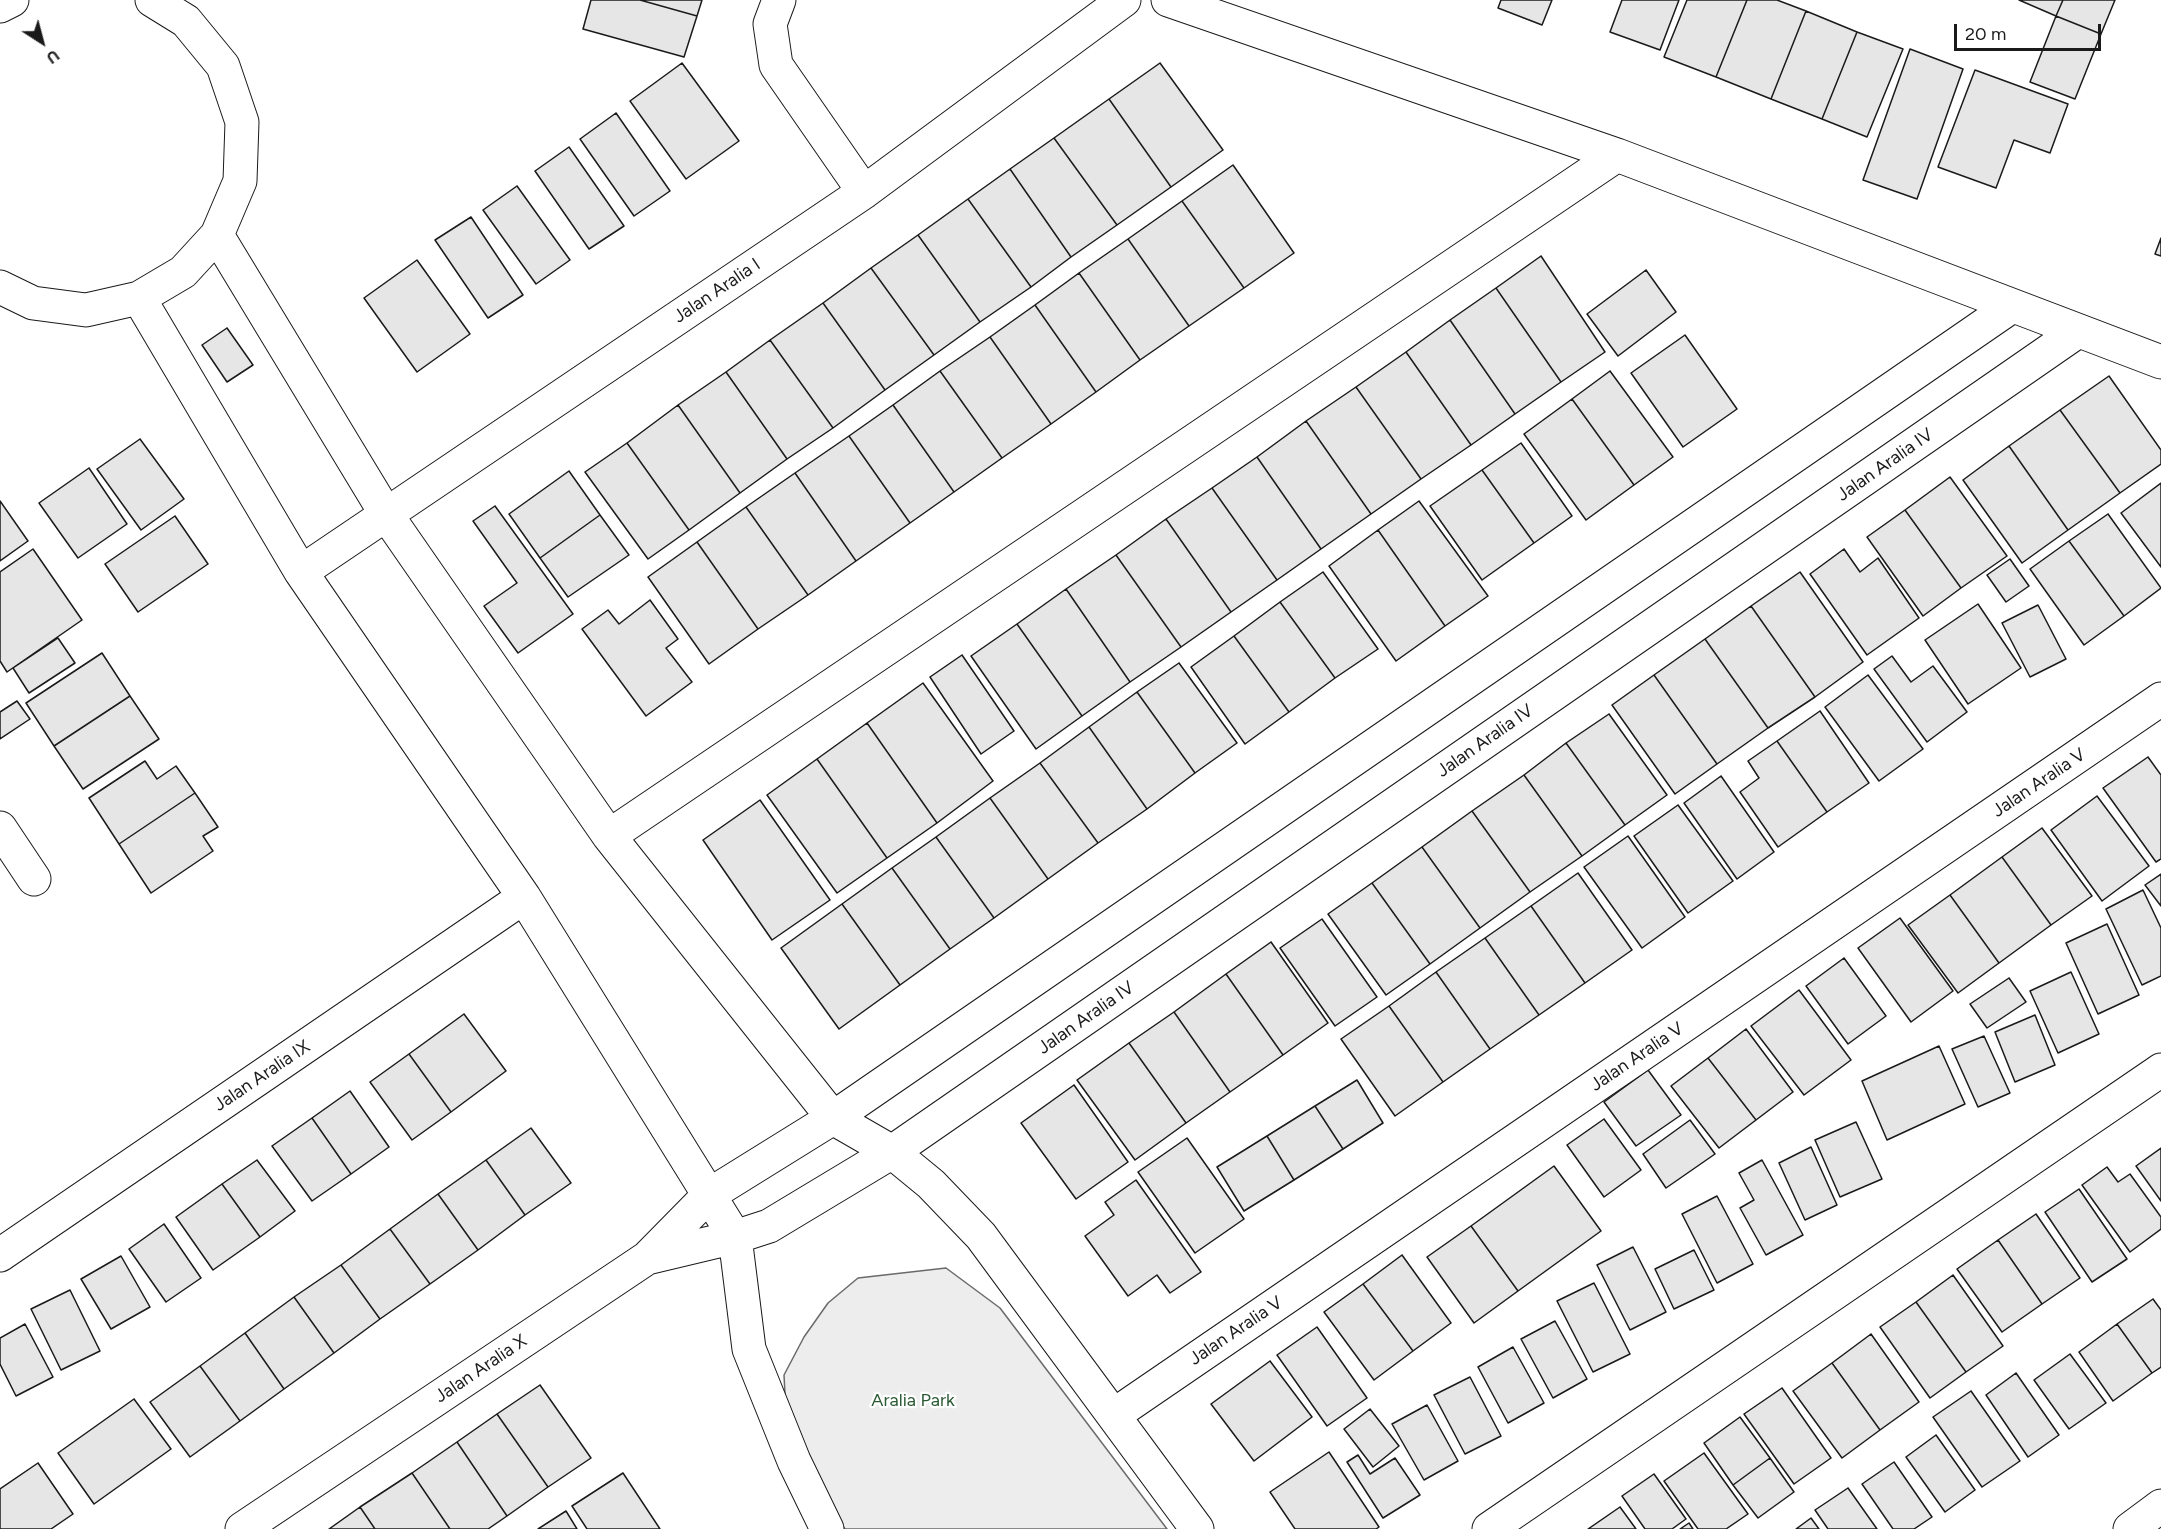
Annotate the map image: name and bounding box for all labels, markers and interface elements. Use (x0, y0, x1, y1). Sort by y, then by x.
north arrow (12, 12, 72, 72)
scale bar (1957, 12, 2104, 50)
text: 20 m (1965, 23, 2006, 45)
text: U (43, 46, 63, 68)
street label: Jalan Aralia I (669, 254, 765, 328)
street label: Jalan Aralia IV (1833, 424, 1937, 506)
street label: Jalan Aralia IV (1433, 700, 1537, 782)
street label: Jalan Aralia V (1988, 744, 2090, 822)
street label: Jalan Aralia IV (1034, 977, 1138, 1059)
street label: Jalan Aralia V (1586, 1018, 1688, 1096)
street label: Jalan Aralia IX (210, 1036, 314, 1116)
street label: Jalan Aralia V (1185, 1292, 1287, 1370)
street label: Jalan Aralia X (431, 1330, 531, 1408)
park label: Aralia Park (871, 1390, 955, 1412)

